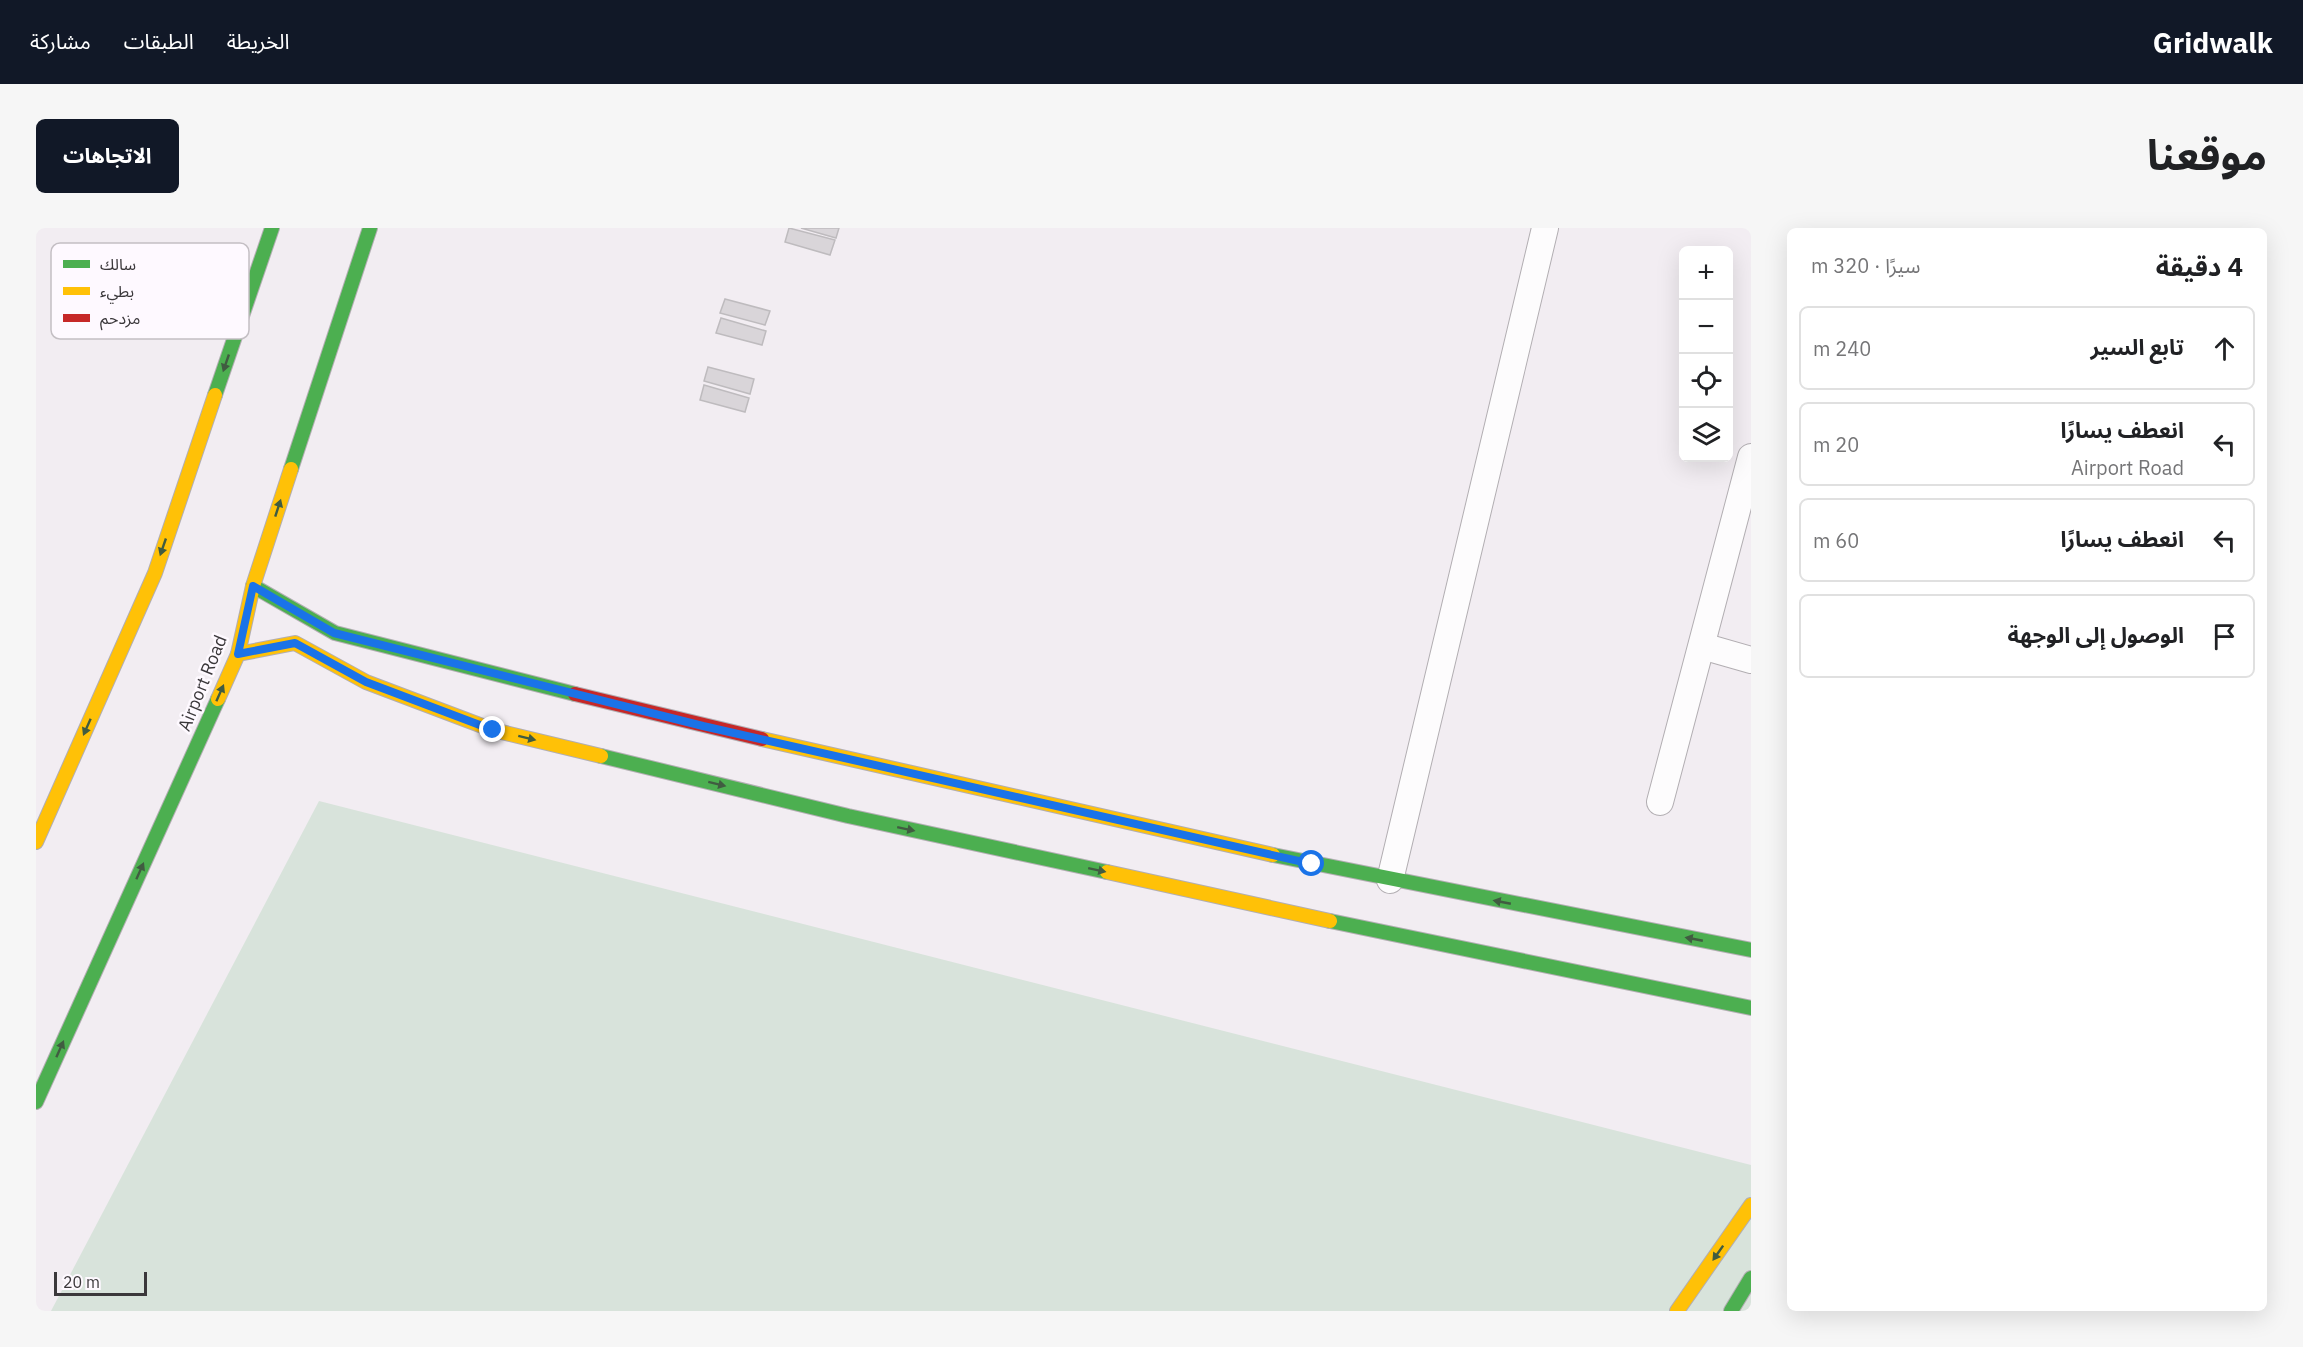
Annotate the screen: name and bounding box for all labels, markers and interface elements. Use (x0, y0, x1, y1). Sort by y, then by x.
text: Gridwalk (2153, 24, 2273, 61)
text: مشاركة (30, 27, 91, 55)
text: الطبقات (124, 27, 194, 55)
text: الخريطة (227, 27, 290, 55)
button: الاتجاهات (36, 119, 179, 193)
text: موقعنا (2147, 127, 2267, 182)
legend (51, 243, 249, 339)
map controls (1679, 246, 1733, 462)
button: + (1679, 246, 1733, 300)
text: 4 دقيقة (2156, 249, 2243, 283)
text: سيرًا · 320 m (1811, 252, 1920, 279)
text: سالك (100, 254, 136, 274)
text: بطيء (100, 281, 134, 304)
button: − (1679, 300, 1733, 354)
text: مزدحم (100, 308, 140, 331)
text: تابع السير (2091, 332, 2184, 361)
icon: ahead (2208, 332, 2241, 365)
text: 240 m (1813, 335, 1871, 362)
one-way arrow (221, 354, 231, 372)
button: locate (1679, 354, 1733, 408)
button: layers (1679, 408, 1733, 462)
text: انعطف يسارًا (2061, 415, 2184, 444)
icon: left (2208, 428, 2241, 461)
text: 20 m (1813, 431, 1859, 458)
text: Airport Road (2071, 454, 2184, 481)
one-way arrow (274, 499, 284, 517)
text: انعطف يسارًا (2061, 524, 2184, 553)
icon: left (2208, 524, 2241, 557)
text: 60 m (1813, 527, 1859, 554)
one-way arrow (158, 539, 168, 557)
text: الوصول إلى الوجهة (2007, 620, 2184, 649)
icon: arrive (2208, 620, 2241, 653)
street label: Airport Road (172, 631, 232, 735)
one-way arrow (215, 684, 225, 702)
route end (479, 716, 505, 742)
one-way arrow (82, 718, 92, 736)
one-way arrow (518, 734, 536, 744)
one-way arrow (707, 780, 726, 790)
one-way arrow (897, 824, 916, 834)
route start (1298, 850, 1324, 876)
one-way arrow (136, 862, 145, 880)
one-way arrow (1088, 866, 1107, 875)
one-way arrow (1493, 897, 1512, 906)
one-way arrow (1684, 934, 1703, 943)
one-way arrow (55, 1039, 65, 1057)
one-way arrow (1712, 1245, 1724, 1261)
scale bar (54, 1269, 147, 1296)
text: 20 m (63, 1272, 100, 1292)

